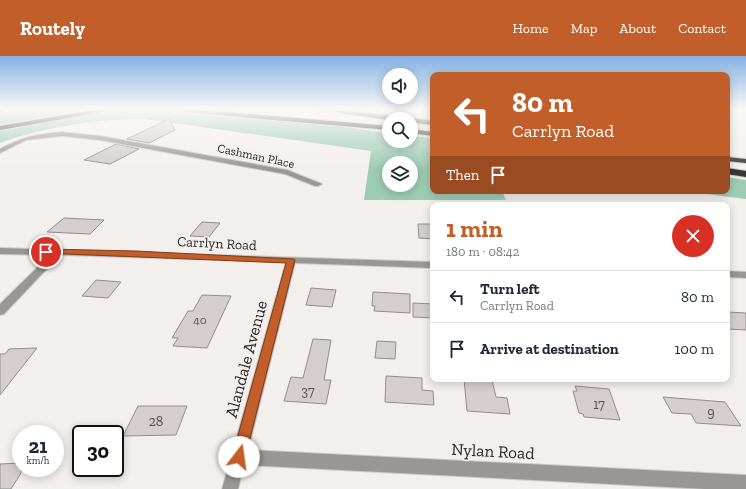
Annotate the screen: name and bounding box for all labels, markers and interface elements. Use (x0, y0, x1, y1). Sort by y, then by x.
text: Routely (20, 17, 85, 40)
text: Home (513, 20, 549, 37)
text: Map (571, 20, 597, 37)
text: About (619, 20, 656, 37)
text: Contact (678, 20, 726, 37)
map controls (382, 68, 418, 192)
button: sound (382, 68, 418, 104)
text: 80 m (512, 86, 573, 119)
icon: left (446, 88, 498, 140)
button: search (382, 112, 418, 148)
text: Carrlyn Road (512, 120, 614, 142)
street label: Cashman Place (216, 141, 296, 171)
button: layers (382, 156, 418, 192)
icon: arrive (487, 164, 509, 186)
text: Then (446, 166, 479, 184)
text: 1 min (446, 214, 503, 243)
button: close (672, 215, 714, 257)
street label: Carrlyn Road (177, 233, 257, 254)
pin (29, 235, 63, 269)
icon: arrive (35, 241, 57, 263)
text: 180 m · 08:42 (446, 244, 520, 259)
text: Turn left (480, 280, 540, 298)
icon: left (446, 286, 468, 308)
text: 80 m (681, 288, 714, 306)
street label: Alandale Avenue (221, 298, 271, 420)
text: Carrlyn Road (480, 298, 554, 313)
house number: 40 (193, 313, 207, 327)
icon: arrive (446, 338, 468, 360)
text: Arrive at destination (480, 340, 619, 358)
text: 100 m (675, 340, 714, 358)
house number: 37 (301, 383, 315, 400)
house number: 17 (593, 396, 605, 413)
house number: 9 (707, 404, 715, 421)
house number: 28 (149, 413, 163, 430)
speed limit sign: 30 (72, 425, 124, 477)
text: 21 (29, 434, 47, 458)
position arrow (218, 436, 260, 478)
street label: Nylan Road (451, 439, 536, 463)
text: km/h (27, 455, 49, 467)

